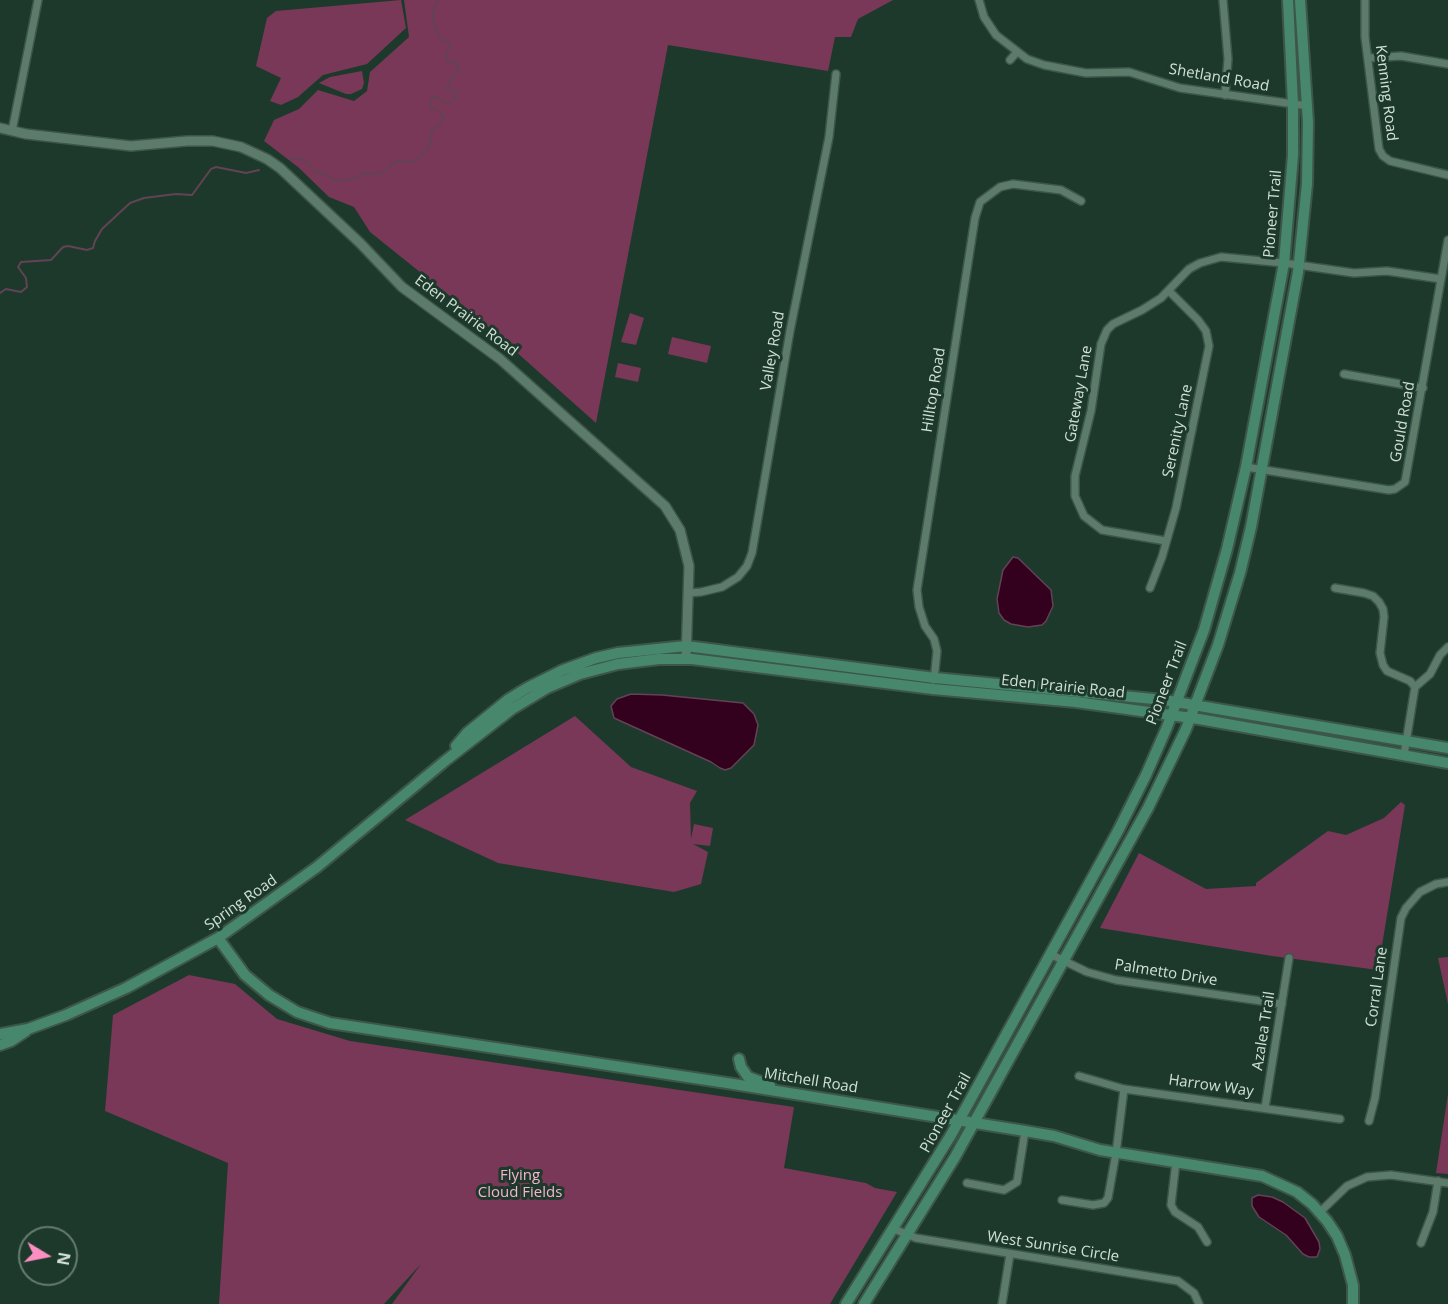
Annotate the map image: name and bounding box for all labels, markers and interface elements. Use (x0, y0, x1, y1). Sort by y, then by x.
street label: Kenning Road (1371, 44, 1401, 142)
street label: Shetland Road (1168, 60, 1270, 96)
street label: Pioneer Trail (1260, 169, 1286, 259)
street label: Eden Prairie Road (411, 271, 521, 361)
street label: Valley Road (757, 310, 789, 392)
street label: Gateway Lane (1062, 344, 1096, 444)
street label: Hilltop Road (918, 346, 950, 434)
street label: Gould Road (1387, 380, 1419, 464)
street label: Serenity Lane (1159, 383, 1197, 479)
street label: Pioneer Trail (1143, 639, 1191, 727)
street label: Eden Prairie Road (1000, 672, 1126, 702)
street label: Spring Road (201, 871, 281, 935)
street label: Corral Lane (1362, 946, 1392, 1028)
street label: Palmetto Drive (1113, 956, 1219, 990)
street label: Azalea Trail (1249, 990, 1279, 1072)
street label: Mitchell Road (763, 1065, 859, 1097)
street label: Pioneer Trail (917, 1070, 975, 1156)
street label: Harrow Way (1167, 1071, 1255, 1101)
park label: Flying Cloud Fields (478, 1167, 562, 1202)
north arrow (18, 1226, 78, 1286)
street label: West Sunrise Circle (986, 1228, 1120, 1266)
text: N (52, 1250, 76, 1267)

